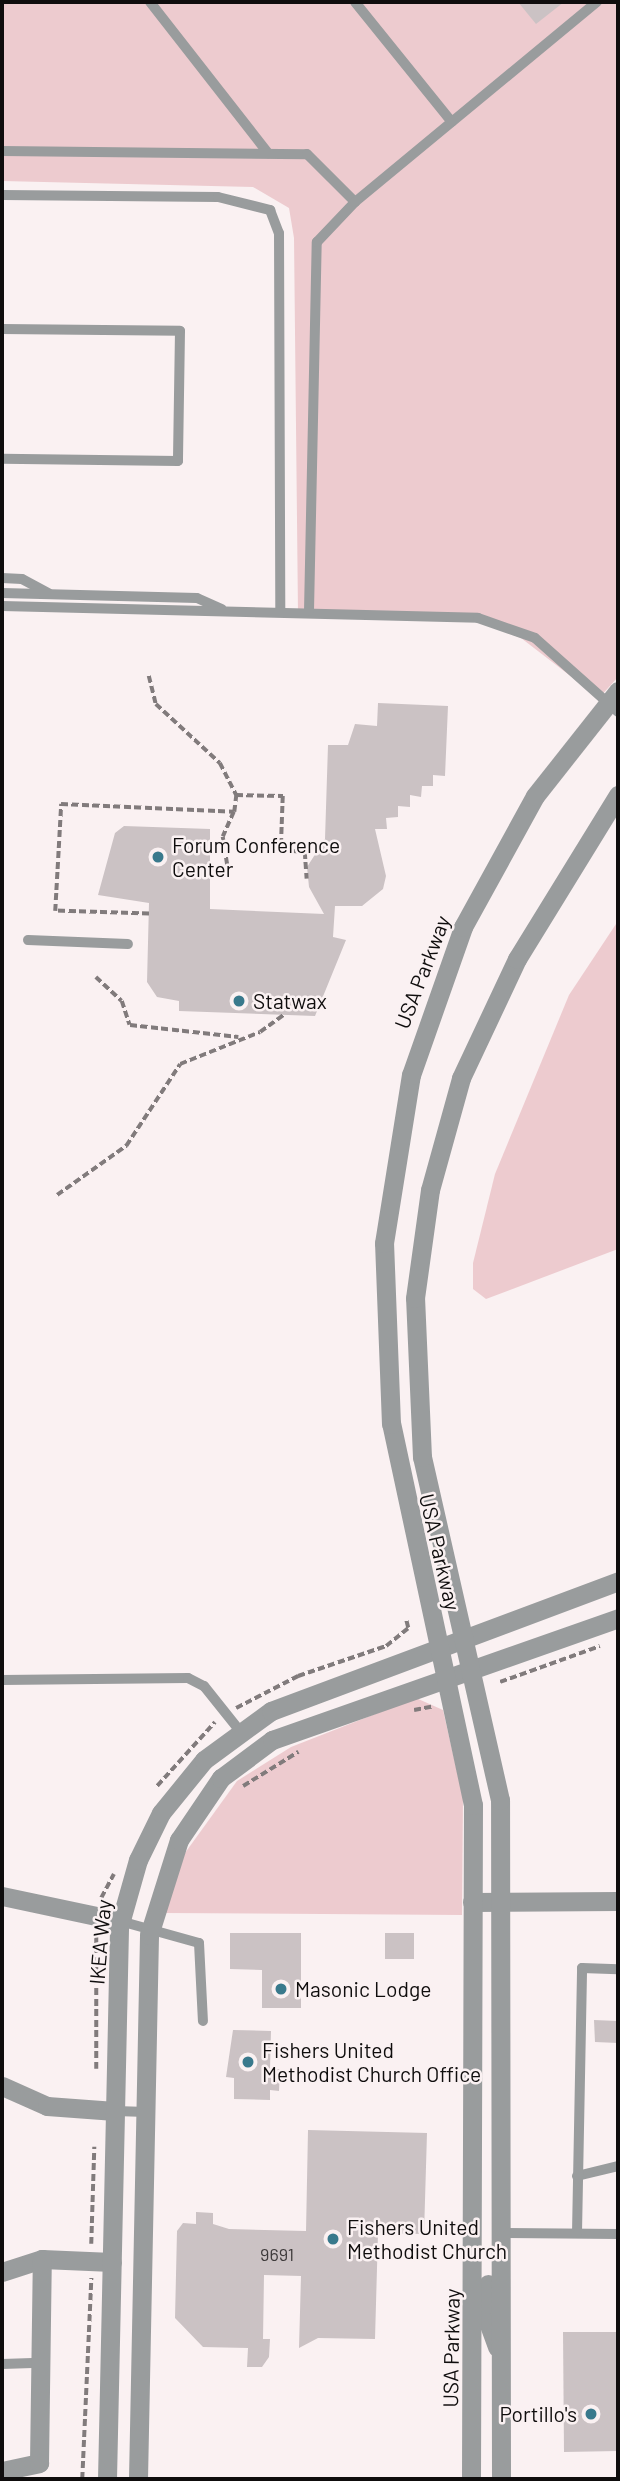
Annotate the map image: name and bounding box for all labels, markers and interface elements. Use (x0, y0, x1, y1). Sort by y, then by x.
place label: Forum Conference Center (172, 832, 340, 882)
marker: Forum Conference Center (150, 849, 166, 865)
street label: USA Parkway (389, 912, 455, 1032)
place label: Statwax (253, 988, 327, 1014)
marker: Statwax (231, 993, 247, 1009)
street label: USA Parkway (414, 1491, 466, 1613)
street label: IKEA Way (84, 1898, 116, 1986)
place label: Masonic Lodge (295, 1976, 431, 2002)
marker: Masonic Lodge (273, 1981, 289, 1997)
place label: Fishers United Methodist Church Office (262, 2037, 481, 2087)
marker: Fishers United Methodist Church Office (240, 2054, 256, 2070)
place label: Fishers United Methodist Church (347, 2214, 507, 2264)
marker: Fishers United Methodist Church (325, 2231, 341, 2247)
house number: 9691 (260, 2243, 294, 2265)
street label: USA Parkway (437, 2288, 465, 2408)
place label: Portillo's (499, 2401, 577, 2427)
marker: Portillo's (583, 2406, 599, 2422)

